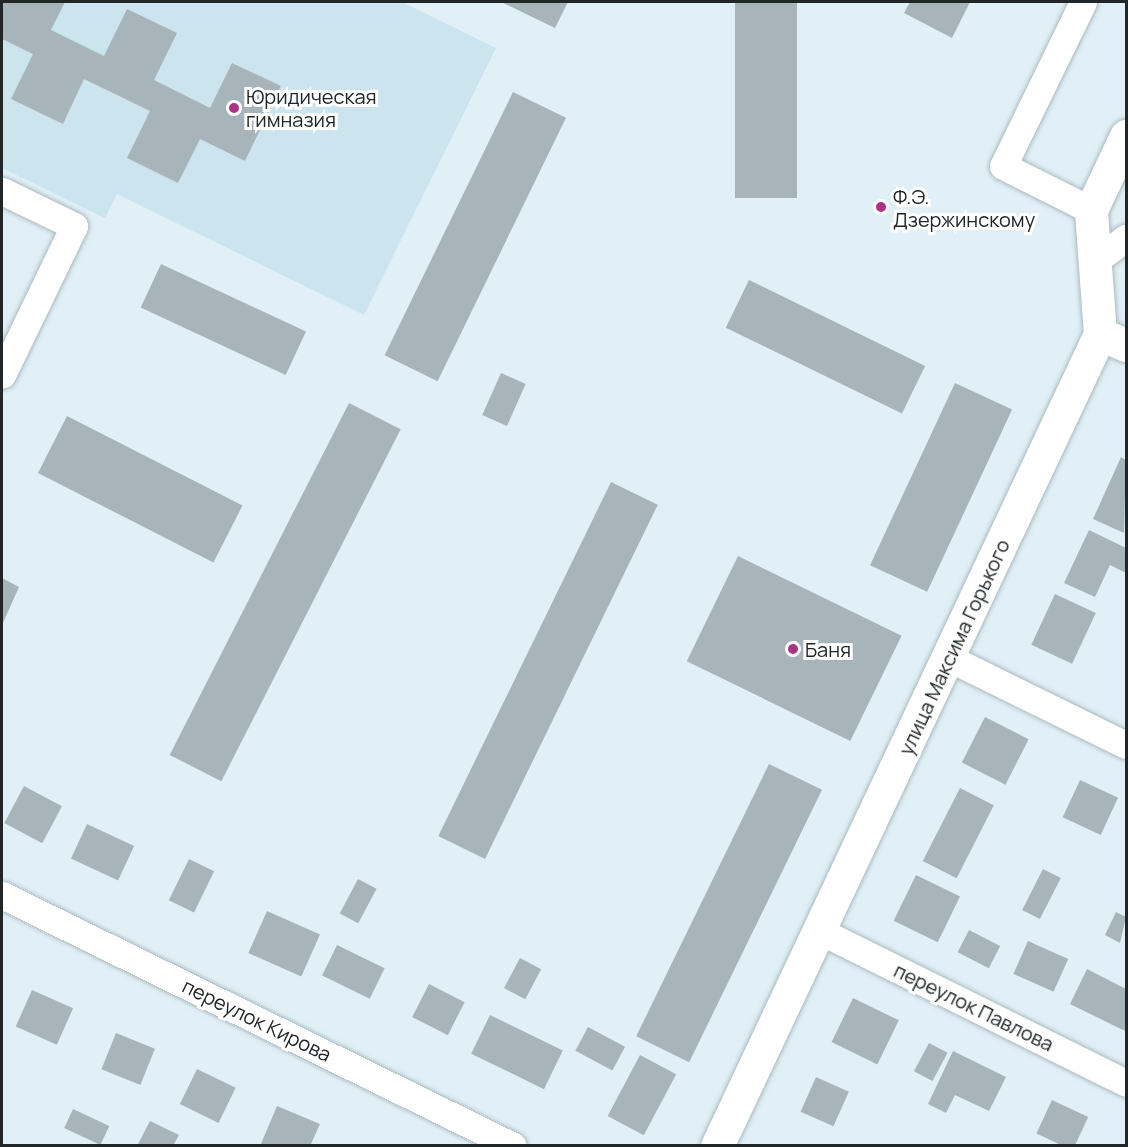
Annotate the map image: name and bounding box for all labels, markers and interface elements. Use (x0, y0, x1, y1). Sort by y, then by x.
place label: Юридическая гимназия (246, 84, 377, 131)
marker: Юридическая гимназия (227, 101, 241, 115)
place label: Ф.Э. Дзержинскому (893, 184, 1035, 231)
marker: Ф.Э. Дзержинскому (874, 200, 888, 214)
street label: улица Максима Горького (893, 535, 1015, 759)
place label: Баня (805, 637, 851, 661)
marker: Баня (786, 642, 800, 656)
street label: переулок Павлова (890, 958, 1058, 1056)
street label: переулок Кирова (179, 974, 335, 1066)

